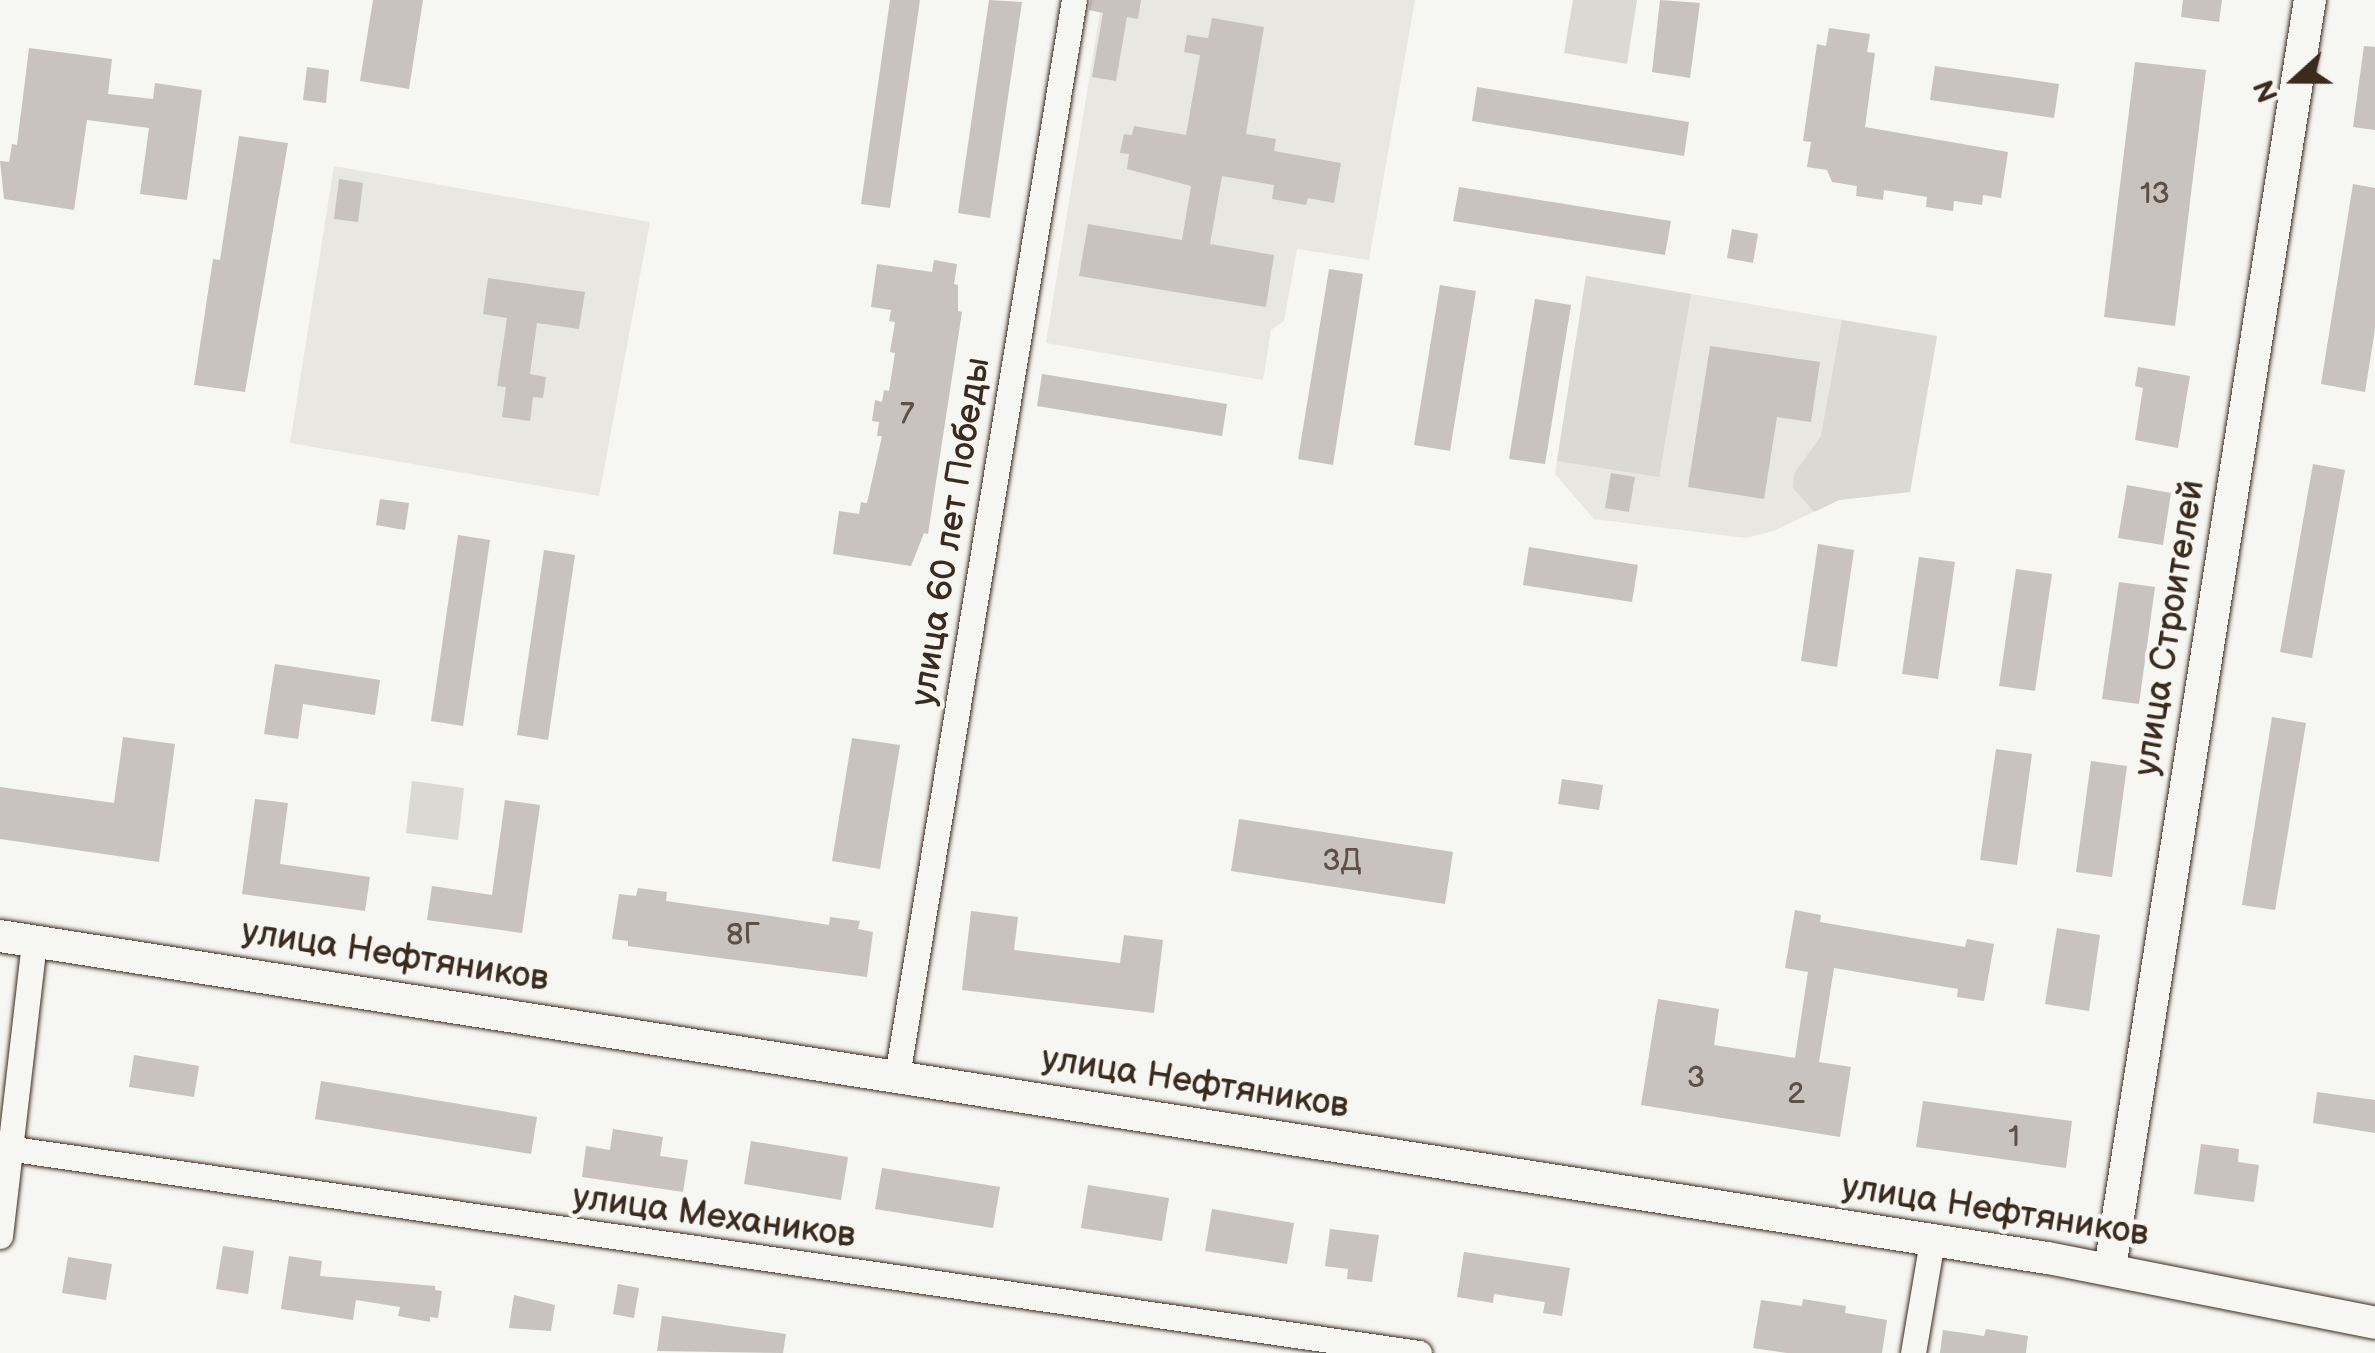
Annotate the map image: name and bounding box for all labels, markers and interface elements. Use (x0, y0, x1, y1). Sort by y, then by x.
north arrow (2245, 30, 2345, 130)
text: N (2247, 75, 2286, 107)
house number: 13 (2140, 176, 2170, 212)
street label: улица 60 лет Победы (903, 355, 999, 709)
house number: 7 (900, 396, 914, 432)
street label: улица Строителей (2126, 477, 2214, 779)
house number: 3Д (1322, 843, 1362, 879)
street label: улица Нефтяников (239, 911, 551, 1001)
house number: 8Г (726, 917, 760, 953)
street label: улица Нефтяников (1039, 1038, 1351, 1128)
house number: 3 (1687, 1060, 1705, 1096)
house number: 2 (1787, 1076, 1805, 1112)
house number: 1 (2008, 1119, 2020, 1155)
street label: улица Нефтяников (1839, 1166, 2151, 1256)
street label: улица Механиков (570, 1176, 858, 1258)

